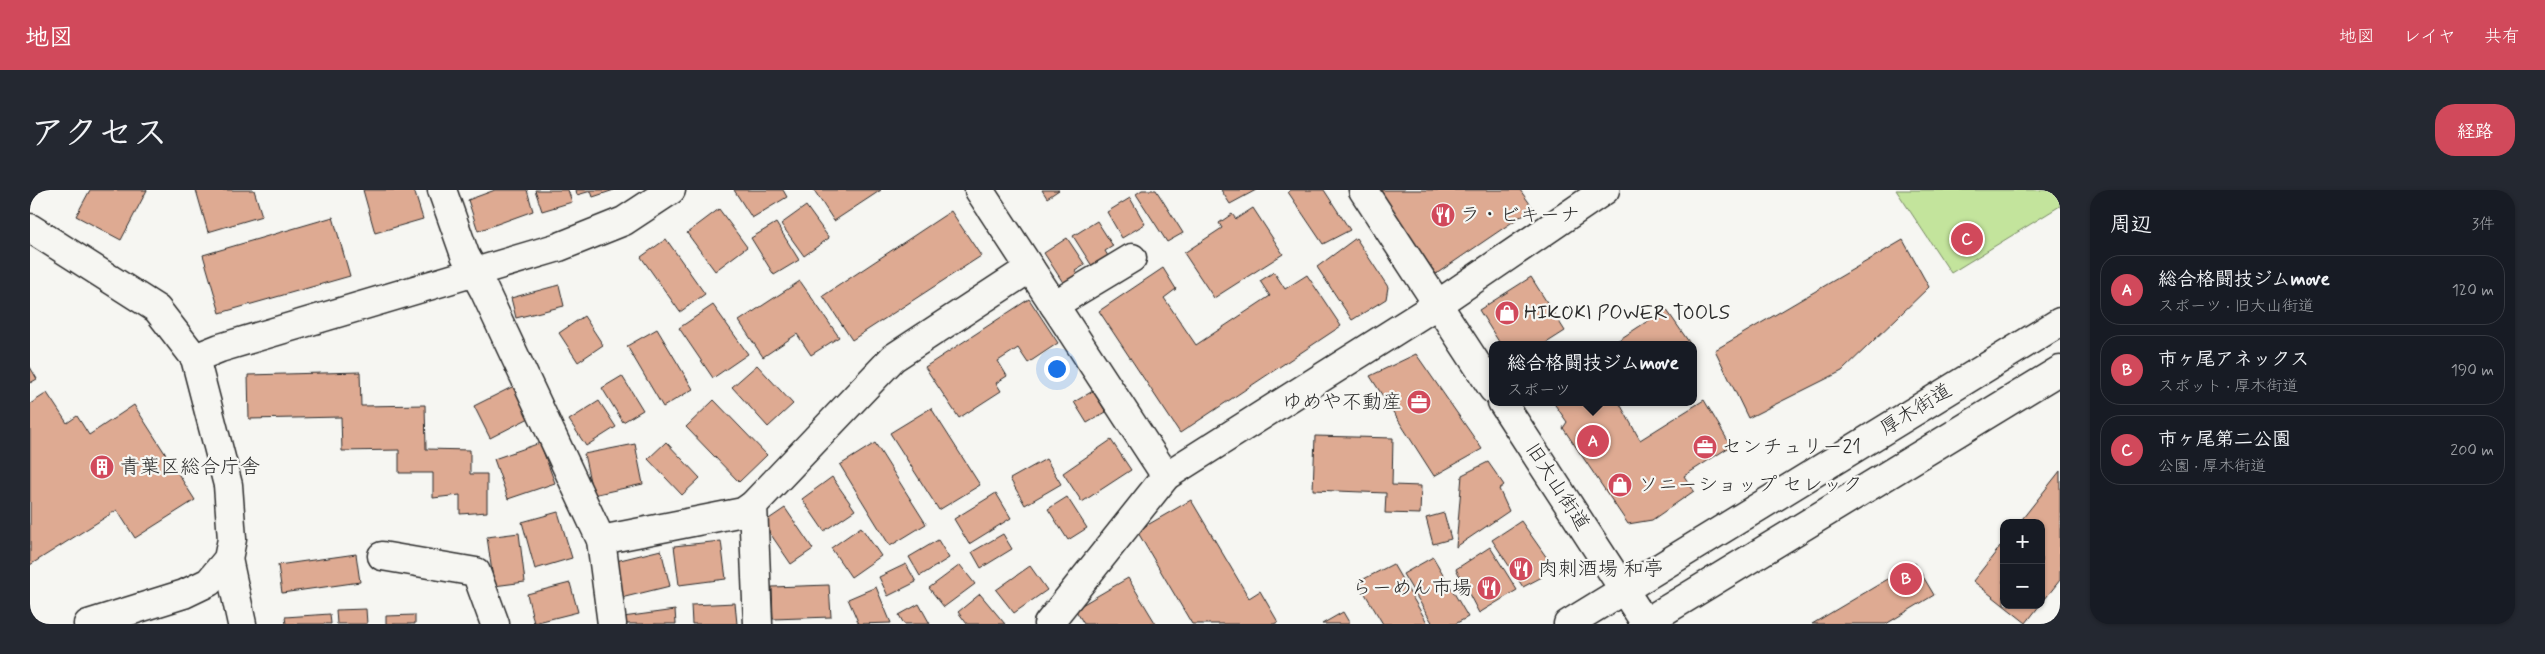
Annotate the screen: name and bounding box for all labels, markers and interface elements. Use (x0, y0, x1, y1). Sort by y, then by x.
text: 地図 (25, 23, 73, 54)
text: 地図 (2339, 25, 2375, 49)
text: レイヤ (2403, 25, 2456, 49)
text: 共有 (2484, 25, 2520, 49)
button: 経路 (2435, 104, 2515, 156)
text: アクセス (30, 111, 168, 157)
restaurant icon: ラ・ビキーナ (1430, 202, 1456, 228)
place label: ラ・ビキーナ (1460, 202, 1580, 229)
text: 周辺 (2110, 211, 2152, 239)
text: 3件 (2472, 214, 2495, 235)
pin: C (1951, 220, 1983, 258)
text: 総合格闘技ジムmove (2158, 267, 2330, 292)
text: A (2122, 280, 2132, 301)
text: 120 m (2452, 280, 2494, 301)
text: スポーツ · 旧大山街道 (2158, 296, 2314, 317)
shop icon: HIKOKI POWER TOOLS (1494, 300, 1520, 326)
place label: HIKOKI POWER TOOLS (1524, 300, 1730, 327)
popup (1489, 341, 1697, 406)
text: 市ヶ尾アネックス (2158, 347, 2309, 372)
text: 総合格闘技ジムmove (1507, 351, 1679, 376)
your location (1044, 356, 1070, 382)
text: B (2122, 360, 2132, 381)
text: 190 m (2451, 360, 2494, 381)
text: スポット · 厚木街道 (2158, 376, 2298, 397)
street label: 厚木街道 (1875, 377, 1957, 443)
text: スポーツ (1507, 380, 1571, 401)
place label: ゆめや不動産 (1282, 389, 1402, 416)
office icon: ゆめや不動産 (1406, 389, 1432, 415)
pin: A (1577, 422, 1609, 460)
text: 市ヶ尾第二公園 (2158, 427, 2291, 452)
office icon: センチュリー21 (1692, 434, 1718, 460)
place label: センチュリー21 (1722, 434, 1861, 461)
street label: 旧大山街道 (1518, 438, 1596, 536)
text: C (2121, 440, 2133, 461)
text: 200 m (2450, 440, 2494, 461)
building icon: 青葉区総合庁舎 (89, 454, 115, 480)
place label: 青葉区総合庁舎 (120, 454, 260, 481)
text: 公園 · 厚木街道 (2158, 456, 2266, 477)
shop icon: ソニーショップ セレック (1607, 472, 1633, 498)
place label: ソニーショップ セレック (1638, 472, 1863, 499)
map controls (2000, 519, 2045, 609)
button: + (2000, 519, 2045, 564)
restaurant icon: 肉刺酒場 和亭 (1508, 556, 1534, 582)
place label: 肉刺酒場 和亭 (1538, 556, 1663, 583)
pin: B (1890, 560, 1922, 598)
button: − (2000, 564, 2045, 609)
place label: らーめん市場 (1352, 575, 1472, 602)
restaurant icon: らーめん市場 (1476, 575, 1502, 601)

